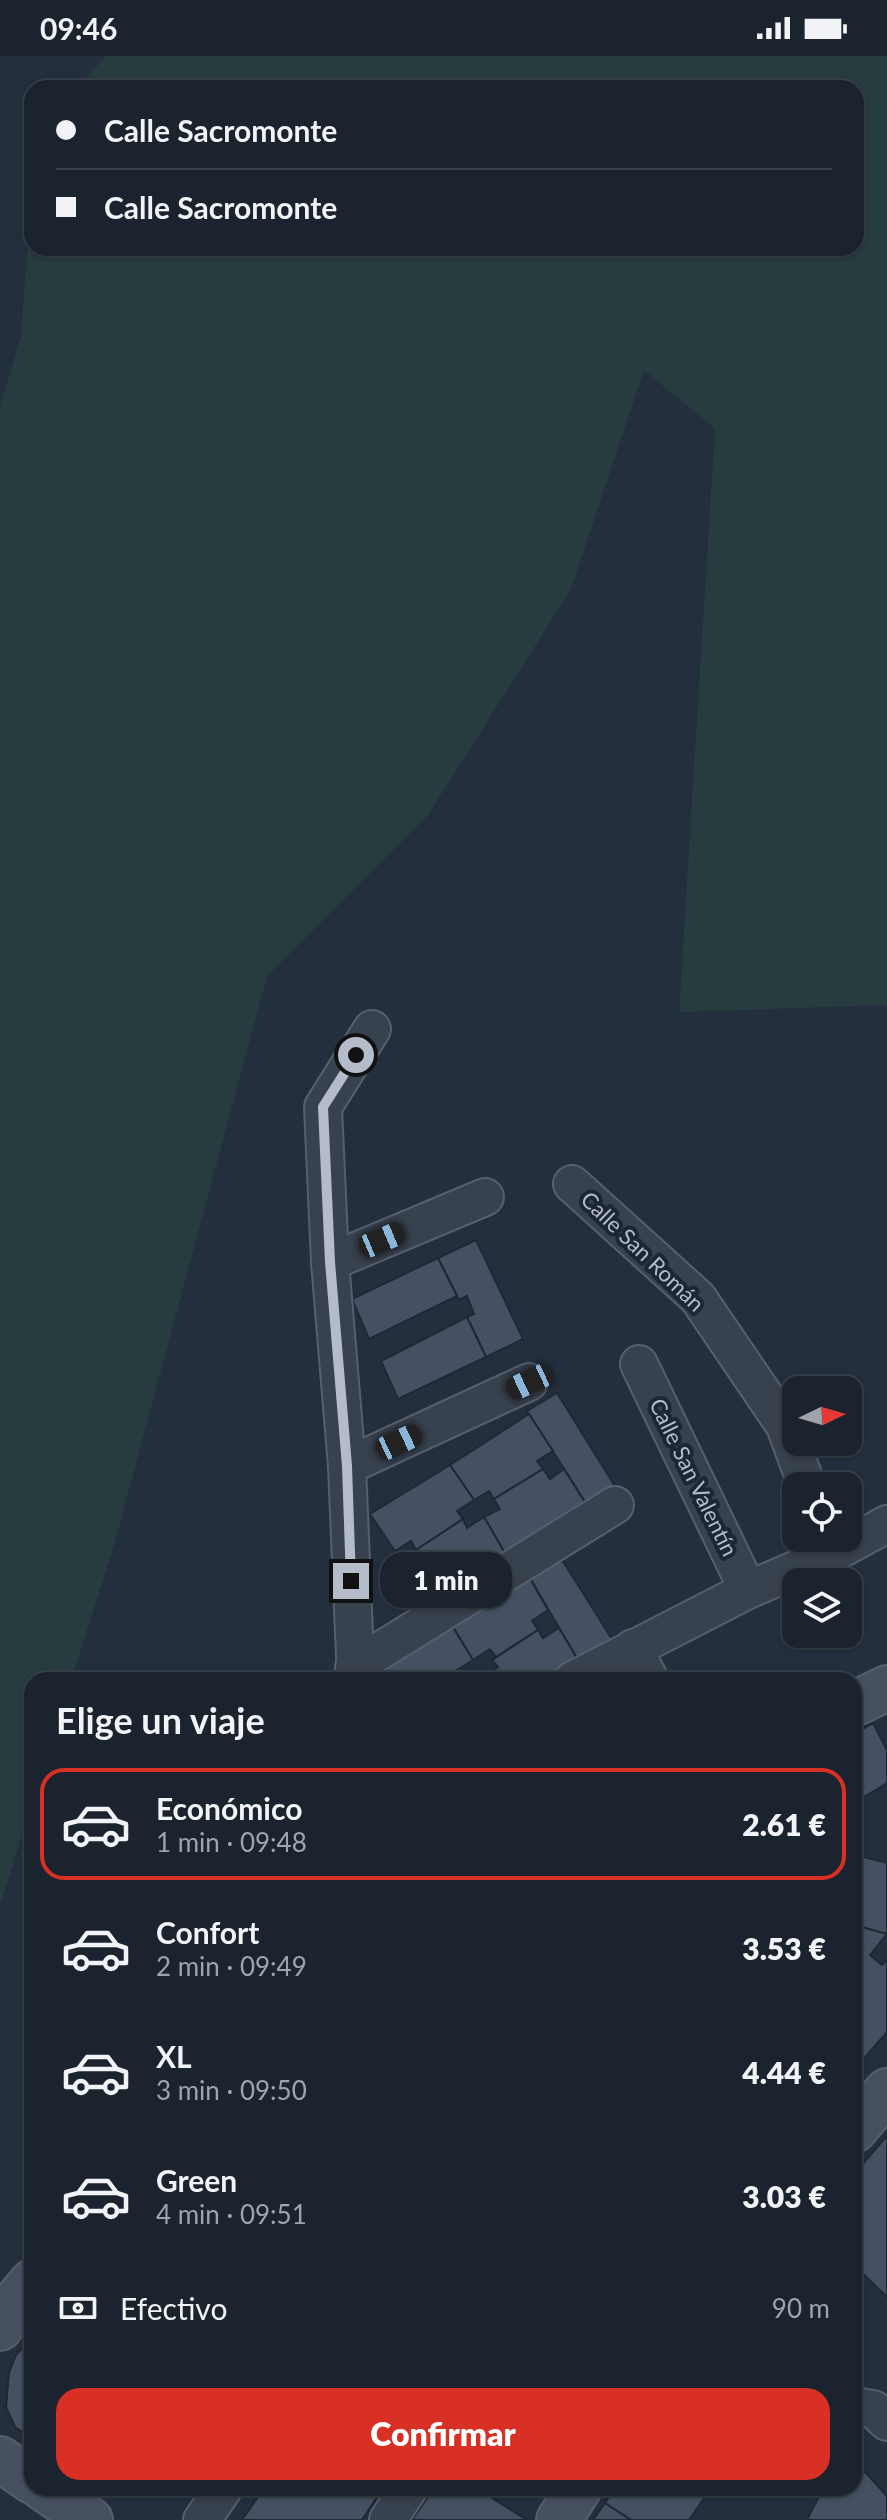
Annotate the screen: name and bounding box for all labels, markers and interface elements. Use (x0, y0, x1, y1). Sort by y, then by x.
text: 09:46 (40, 10, 117, 46)
text: Calle Sacromonte (104, 112, 337, 148)
text: Calle Sacromonte (104, 189, 337, 225)
route start (338, 1037, 374, 1073)
street label: Calle San Román (576, 1185, 710, 1317)
car (355, 1220, 409, 1260)
car (502, 1361, 556, 1403)
north arrow (782, 1376, 862, 1456)
map controls (782, 1376, 862, 1648)
street label: Calle San Valentín (644, 1394, 744, 1560)
car (372, 1421, 426, 1463)
button: locate (782, 1472, 862, 1552)
callout: 1 min (379, 1553, 511, 1609)
route end (333, 1563, 369, 1599)
text: 1 min (414, 1564, 478, 1596)
button: layers (782, 1568, 862, 1648)
text: Elige un viaje (56, 1698, 265, 1742)
icon: car (60, 1788, 132, 1860)
text: Económico (156, 1790, 302, 1826)
text: 2.61 € (742, 1806, 826, 1842)
text: 1 min · 09:48 (156, 1826, 307, 1858)
icon: car (60, 1912, 132, 1984)
text: Confort (156, 1914, 259, 1950)
text: 3.53 € (742, 1930, 826, 1966)
text: 2 min · 09:49 (156, 1950, 307, 1982)
icon: car (60, 2036, 132, 2108)
text: XL (156, 2038, 192, 2074)
text: 4.44 € (742, 2054, 826, 2090)
text: 3 min · 09:50 (156, 2074, 307, 2106)
icon: car (60, 2160, 132, 2232)
text: Green (156, 2162, 237, 2198)
text: 3.03 € (742, 2178, 826, 2214)
text: 4 min · 09:51 (156, 2198, 307, 2230)
icon: cash (56, 2286, 100, 2330)
text: Efectivo (120, 2290, 227, 2326)
text: 90 m (772, 2292, 830, 2324)
button: Confirmar (56, 2388, 830, 2480)

